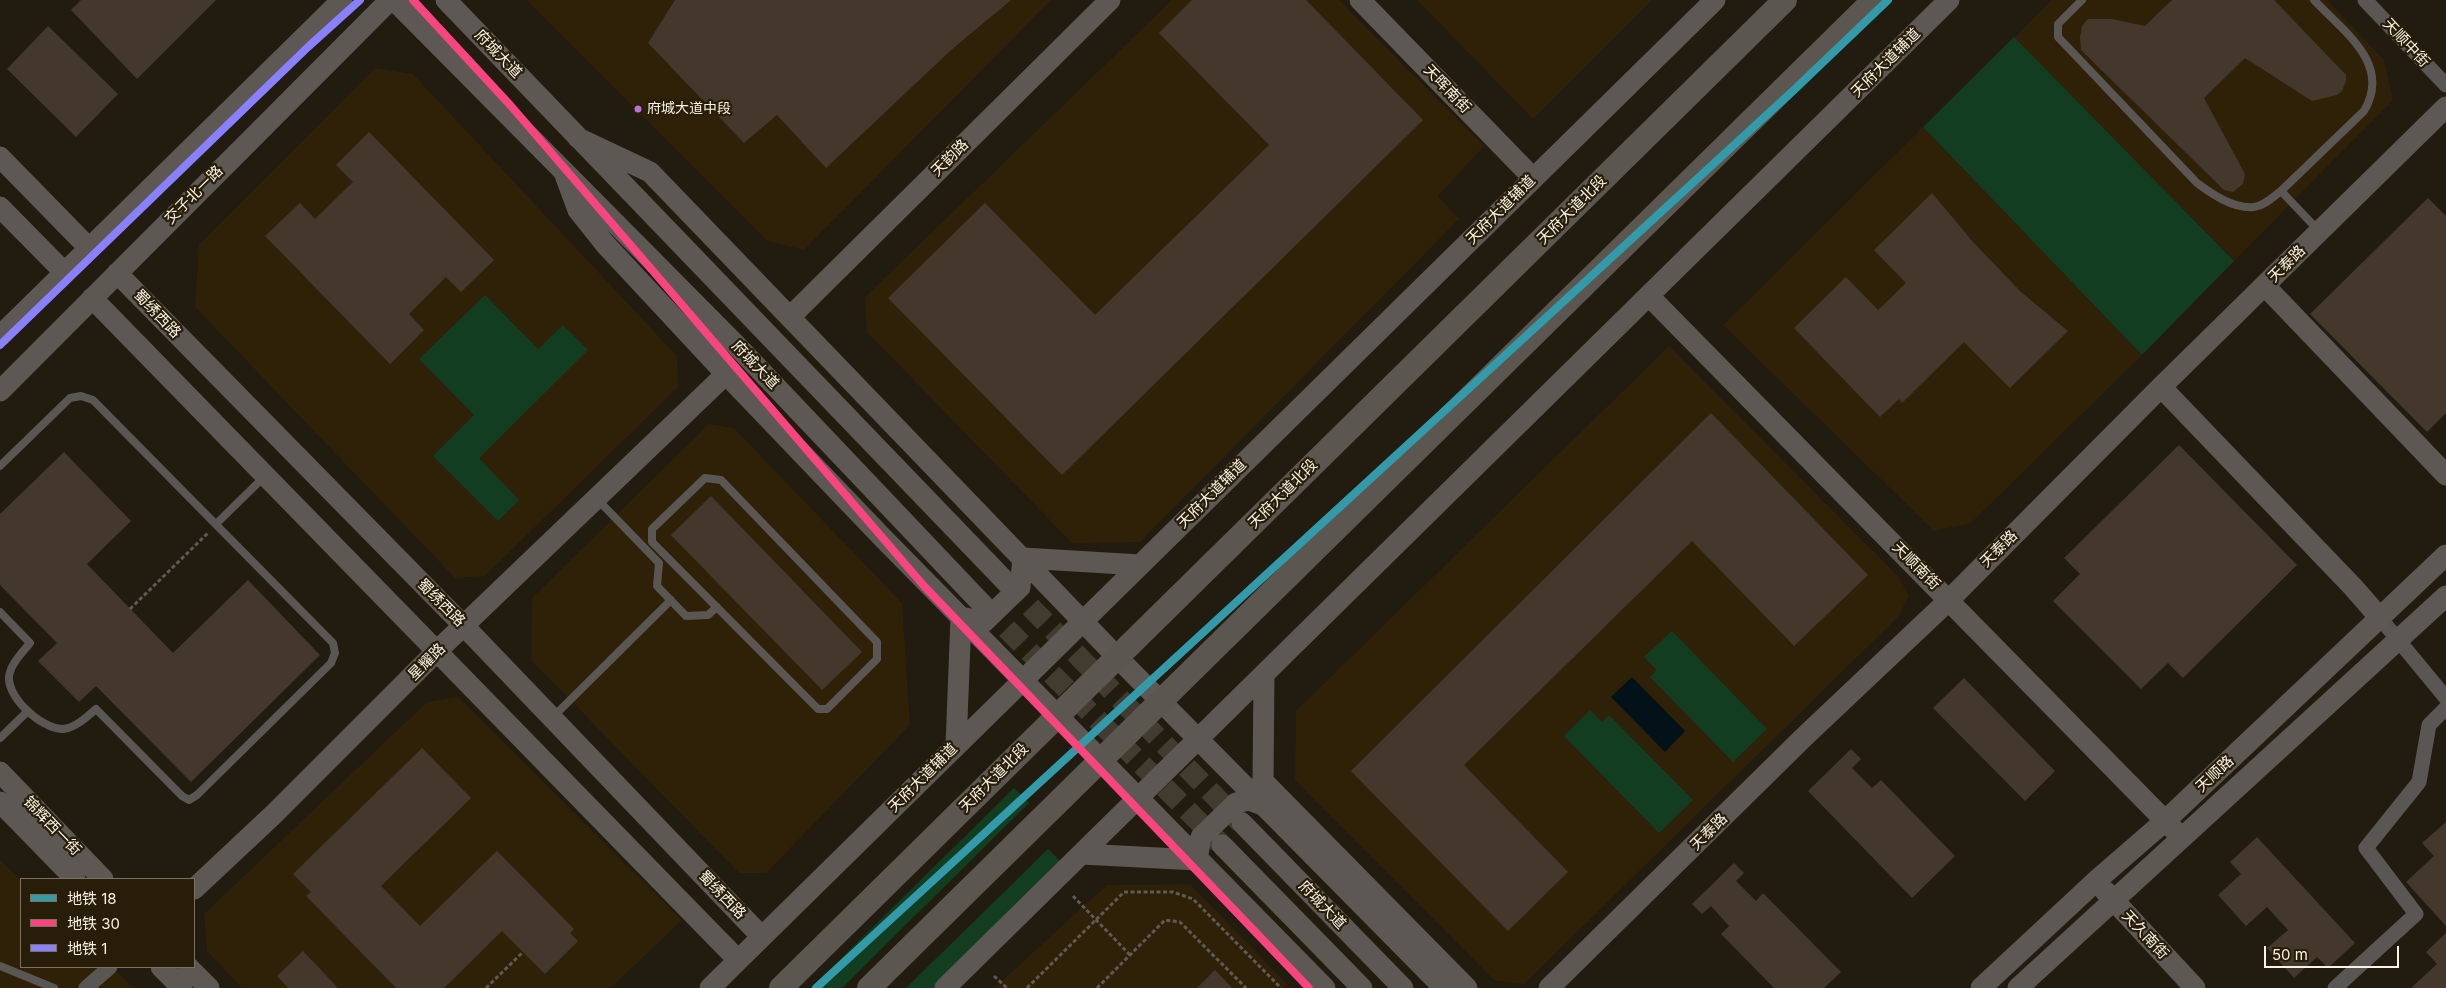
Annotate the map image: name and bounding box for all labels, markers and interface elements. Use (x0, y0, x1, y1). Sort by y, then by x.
street label: 天顺中街 (2379, 15, 2433, 71)
street label: 天府大道辅道 (1848, 25, 1924, 101)
street label: 府城大道 (471, 26, 525, 82)
street label: 天晖南街 (1420, 61, 1474, 117)
place label: 府城大道中段 (647, 101, 731, 117)
marker: 府城大道中段 (633, 104, 643, 114)
street label: 天韵路 (928, 136, 972, 180)
street label: 交子北一路 (161, 162, 227, 228)
street label: 天府大道辅道 (1463, 172, 1539, 248)
street label: 天府大道北段 (1534, 172, 1610, 248)
street label: 天泰路 (2265, 242, 2309, 286)
street label: 蜀绣西路 (130, 286, 184, 342)
street label: 府城大道 (728, 337, 782, 393)
street label: 天府大道辅道 (1174, 456, 1250, 532)
street label: 天府大道北段 (1245, 456, 1321, 532)
street label: 天泰路 (1977, 527, 2021, 571)
street label: 天顺南街 (1888, 538, 1944, 594)
street label: 蜀绣西路 (413, 575, 469, 631)
street label: 星耀路 (405, 640, 449, 684)
street label: 天府大道辅道 (885, 740, 961, 816)
street label: 天府大道北段 (956, 740, 1032, 816)
street label: 天顺路 (2192, 752, 2238, 796)
street label: 锦辉西一街 (19, 793, 85, 859)
street label: 天泰路 (1687, 810, 1731, 854)
street label: 蜀绣西路 (695, 867, 749, 923)
street label: 府城大道 (1295, 877, 1349, 933)
legend (20, 878, 195, 968)
text: 地铁 18 (67, 889, 117, 908)
street label: 天久南街 (2118, 907, 2172, 963)
text: 地铁 30 (67, 914, 120, 933)
scale bar (2266, 936, 2401, 968)
text: 地铁 1 (67, 939, 107, 958)
text: 50 m (2272, 945, 2308, 964)

